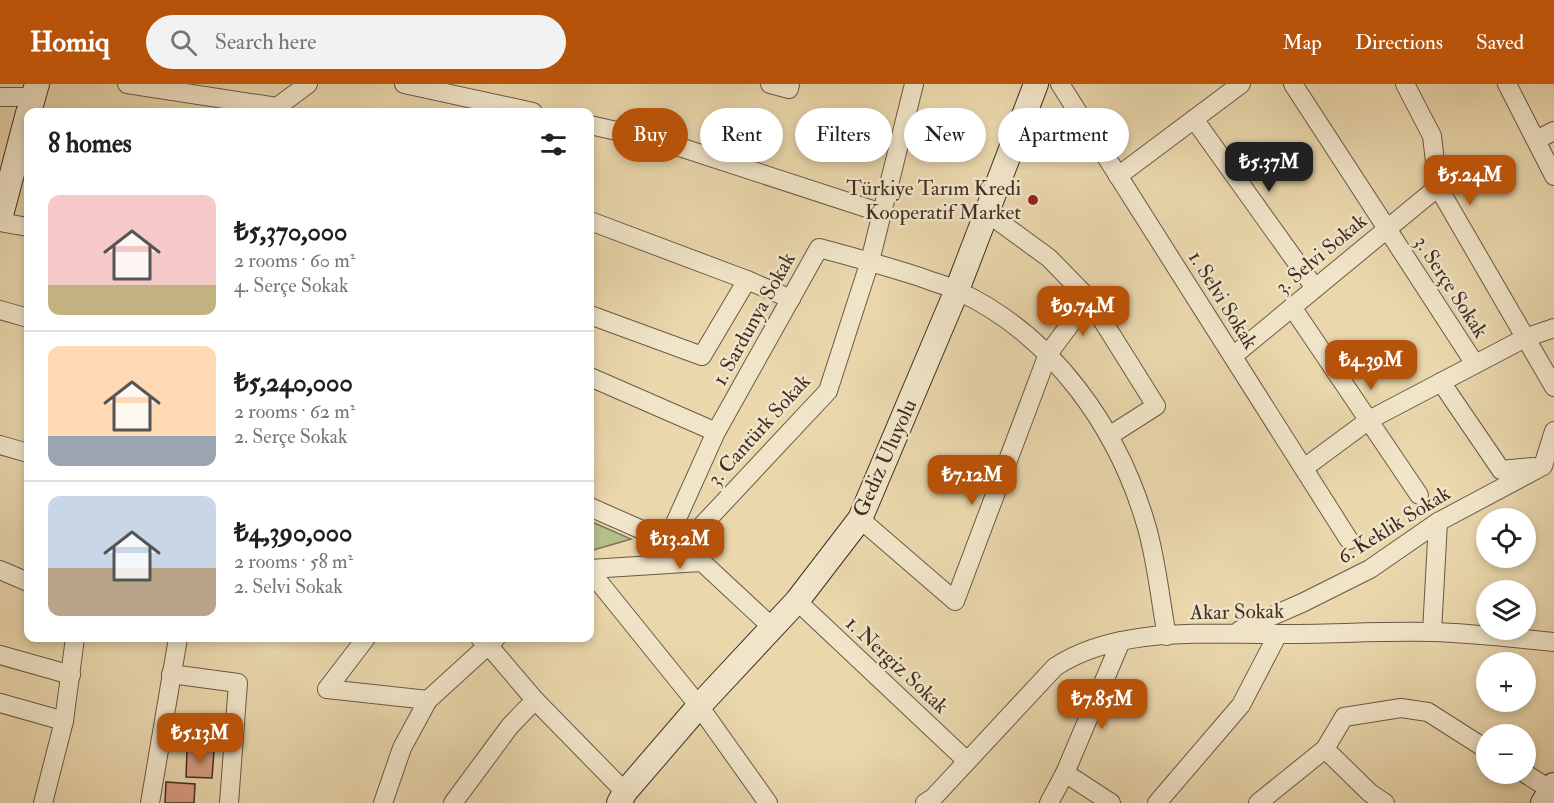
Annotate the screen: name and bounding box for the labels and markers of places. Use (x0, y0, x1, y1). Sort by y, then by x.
pin: ₺5.37M (1220, 142, 1318, 193)
pin: ₺5.24M (1421, 155, 1519, 206)
place label: Türkiye Tarım Kredi Kooperatif Market (846, 175, 1021, 226)
marker: Türkiye Tarım Kredi Kooperatif Market (1026, 193, 1040, 207)
pin: ₺9.74M (1034, 286, 1132, 337)
pin: ₺4.39M (1322, 340, 1420, 391)
pin: ₺7.12M (923, 455, 1021, 506)
pin: ₺13.2M (631, 519, 729, 570)
pin: ₺7.85M (1053, 679, 1151, 730)
pin: ₺5.13M (151, 713, 249, 764)

